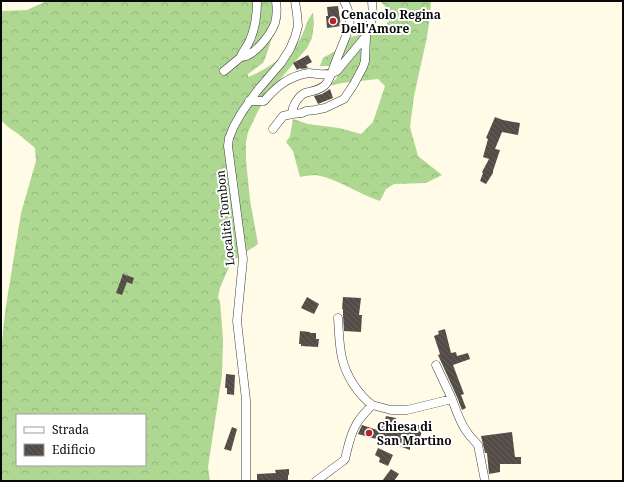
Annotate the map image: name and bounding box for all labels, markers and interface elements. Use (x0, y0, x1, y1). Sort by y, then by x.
place label: Cenacolo Regina Dell'Amore (341, 6, 441, 37)
marker: Cenacolo Regina Dell'Amore (328, 16, 338, 26)
street label: Località Tombon (212, 169, 238, 267)
legend (16, 414, 146, 466)
place label: Chiesa di San Martino (377, 418, 452, 449)
text: Strada (52, 421, 89, 438)
marker: Chiesa di San Martino (364, 428, 374, 438)
text: Edificio (52, 441, 95, 458)

